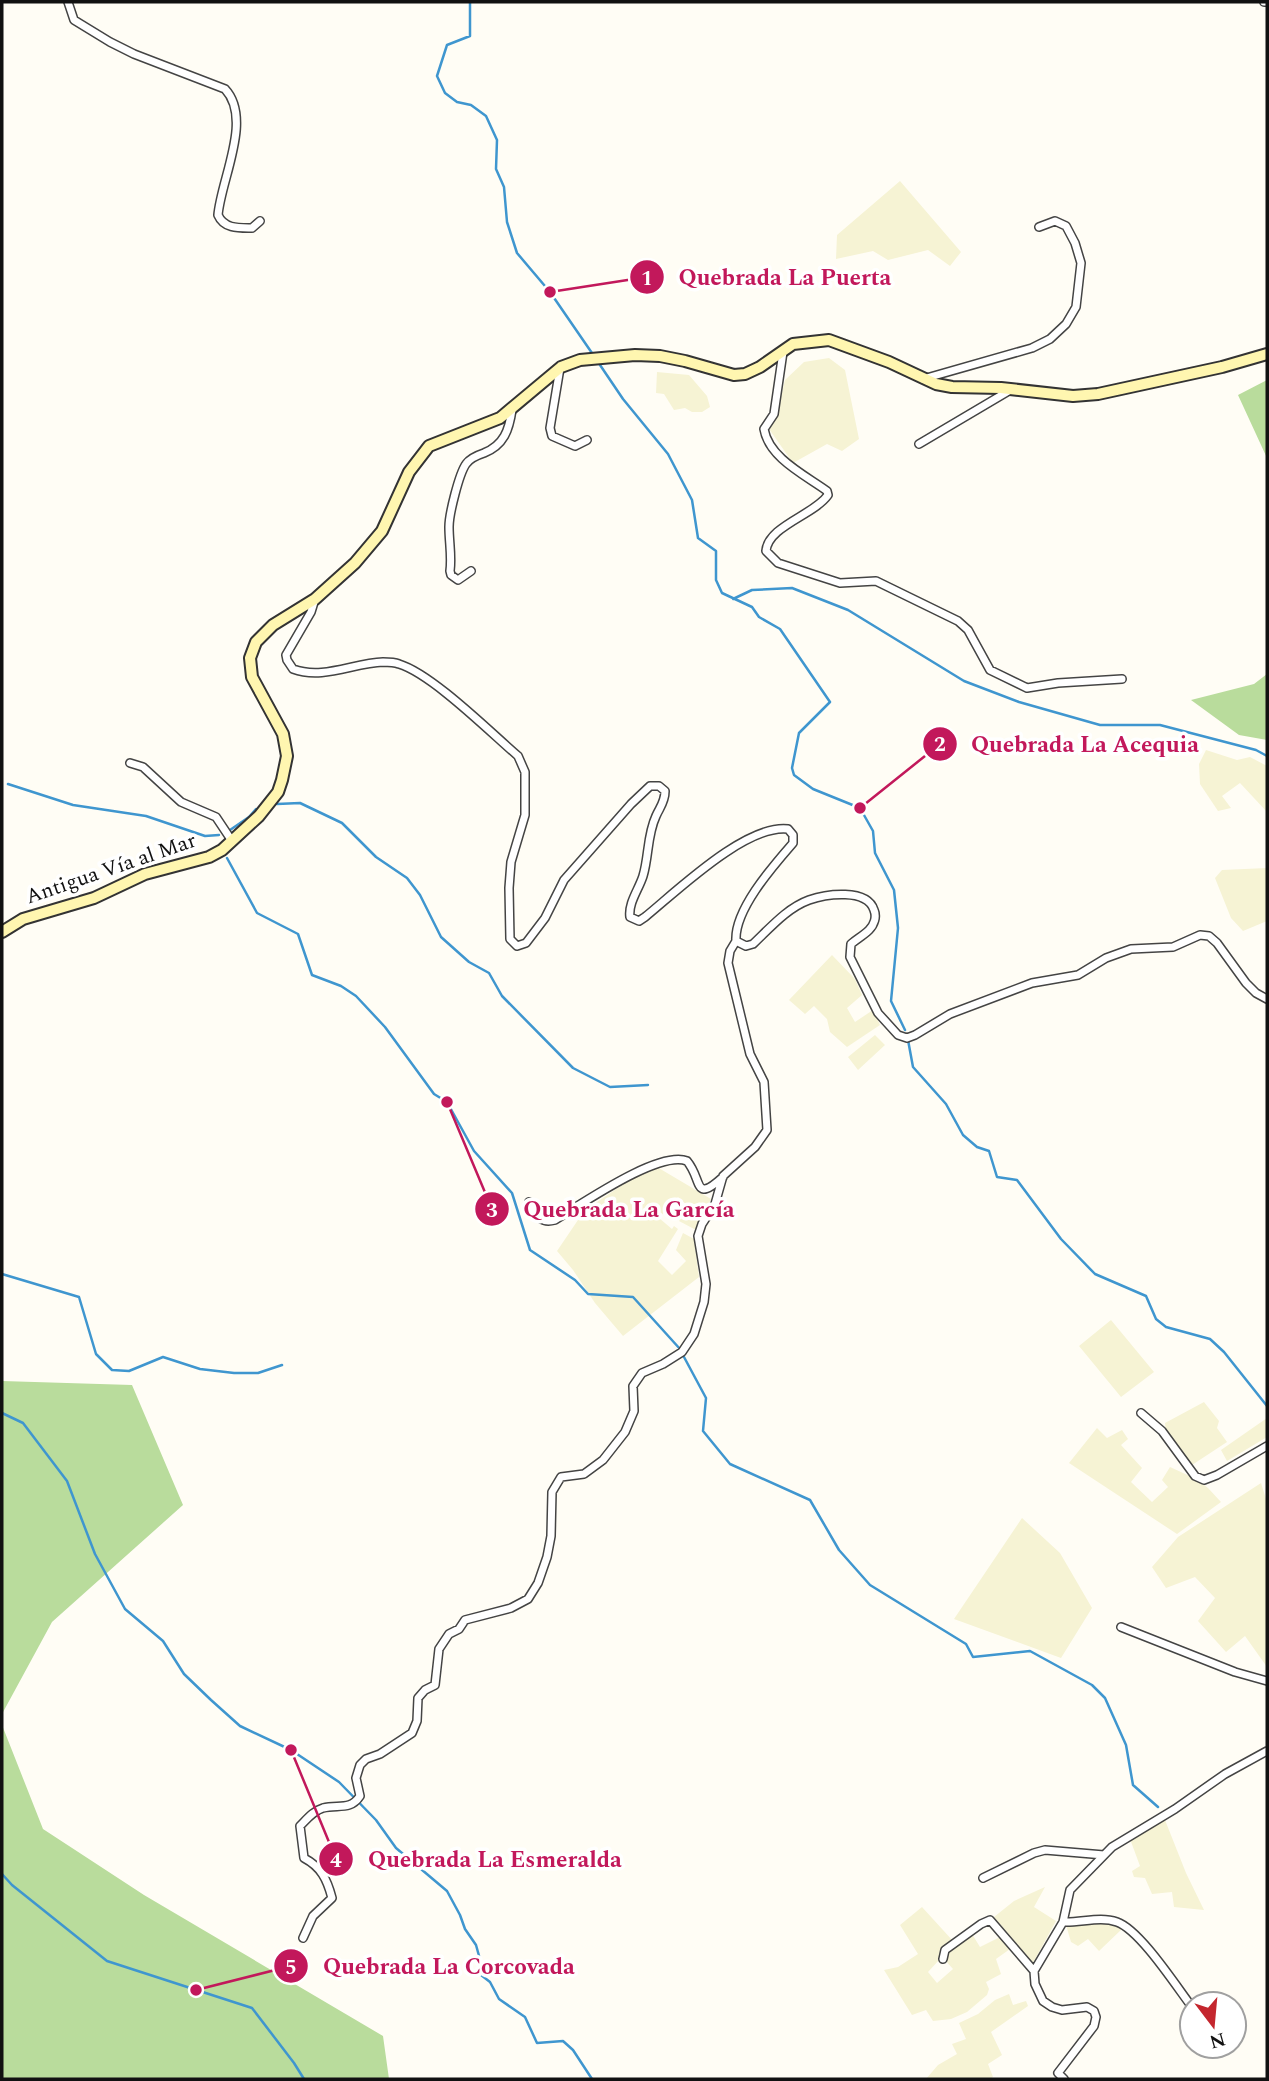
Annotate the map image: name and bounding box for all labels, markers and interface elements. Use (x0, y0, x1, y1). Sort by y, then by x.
callout: Quebrada La Puerta (630, 255, 906, 299)
text: Quebrada La Puerta (679, 261, 892, 296)
text: 1 (641, 263, 653, 295)
callout: Quebrada La Acequia (922, 722, 1214, 766)
text: Quebrada La Acequia (971, 728, 1199, 763)
text: 2 (934, 729, 946, 761)
street label: Antigua Vía al Mar (21, 825, 201, 913)
callout: Quebrada La García (474, 1187, 749, 1231)
text: Quebrada La García (523, 1193, 735, 1228)
text: 3 (486, 1195, 498, 1227)
callout: Quebrada La Esmeralda (319, 1837, 636, 1881)
text: Quebrada La Esmeralda (368, 1843, 622, 1878)
text: 4 (330, 1845, 342, 1877)
callout: Quebrada La Corcovada (274, 1944, 589, 1988)
text: Quebrada La Corcovada (323, 1950, 575, 1985)
text: 5 (285, 1952, 297, 1984)
north arrow (1178, 1990, 1248, 2060)
text: N (1206, 2024, 1229, 2056)

